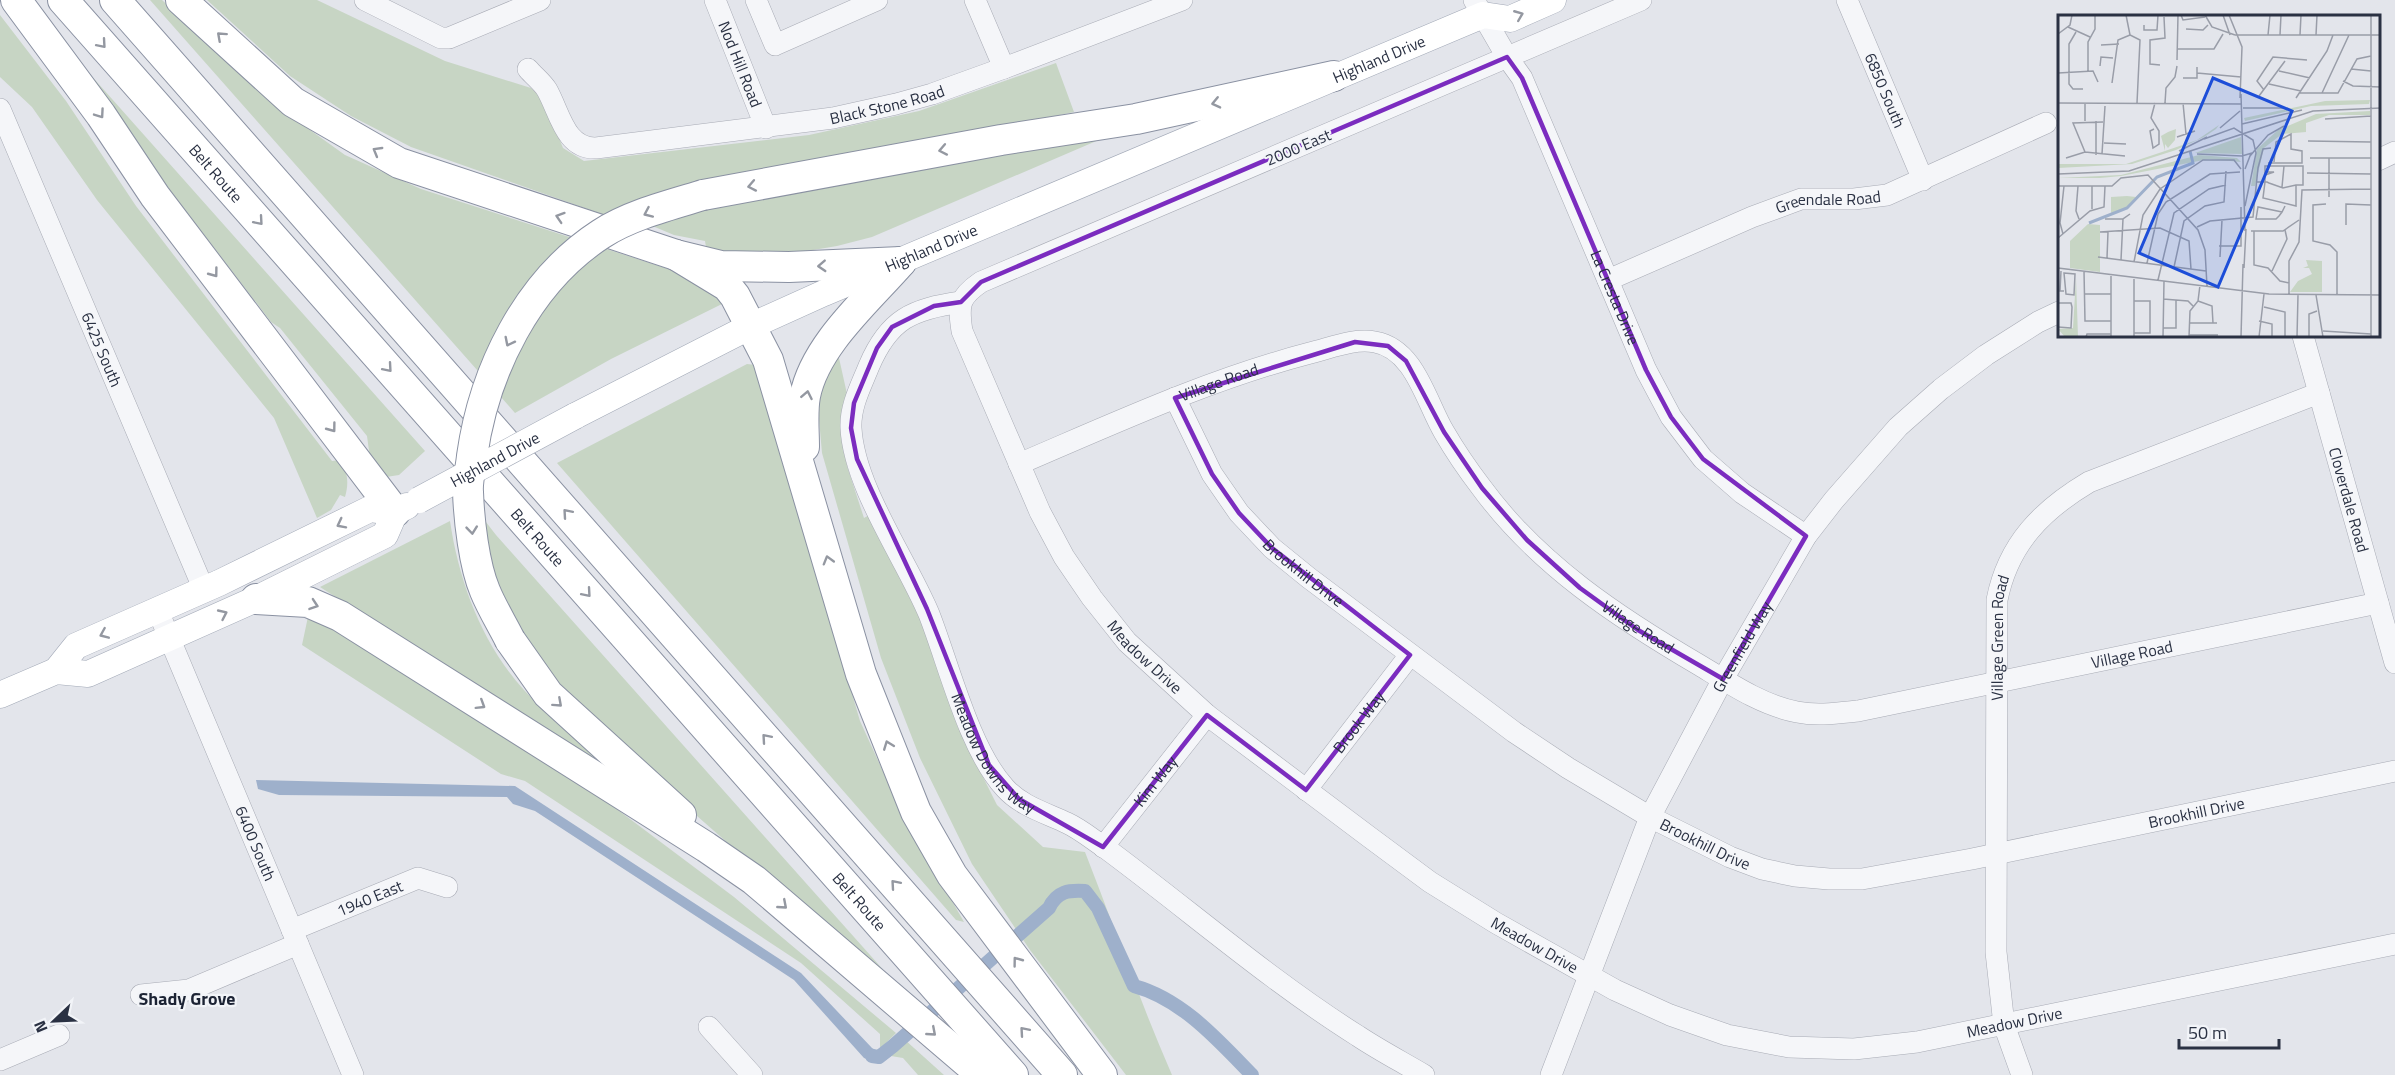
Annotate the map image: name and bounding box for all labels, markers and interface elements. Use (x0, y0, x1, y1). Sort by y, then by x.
one-way arrow (1513, 10, 1524, 22)
inset map (2058, 15, 2380, 338)
street label: Nod Hill Road (713, 17, 769, 111)
street label: Highland Drive (1329, 29, 1429, 89)
one-way arrow (217, 32, 228, 43)
one-way arrow (95, 37, 106, 48)
street label: 6850 South (1859, 49, 1912, 131)
street label: Black Stone Road (827, 79, 948, 130)
one-way arrow (1211, 95, 1221, 108)
one-way arrow (93, 108, 104, 119)
street label: 2000 East (1261, 122, 1335, 172)
street label: Belt Route (183, 138, 249, 208)
one-way arrow (939, 143, 949, 156)
one-way arrow (373, 147, 383, 158)
one-way arrow (747, 179, 757, 192)
street label: Greendale Road (1772, 184, 1882, 219)
one-way arrow (643, 205, 654, 217)
one-way arrow (555, 212, 566, 224)
one-way arrow (252, 215, 263, 225)
street label: Highland Drive (881, 218, 981, 278)
street label: La Cresta Drive (1584, 246, 1646, 349)
one-way arrow (818, 259, 827, 272)
one-way arrow (206, 267, 217, 278)
street label: 6425 South (75, 308, 128, 390)
one-way arrow (505, 336, 516, 346)
street label: Village Road (1176, 357, 1262, 407)
one-way arrow (381, 361, 392, 372)
one-way arrow (800, 390, 813, 400)
one-way arrow (324, 422, 335, 433)
street label: Highland Drive (446, 425, 544, 493)
street label: Cloverdale Road (2323, 444, 2375, 555)
street label: Belt Route (505, 503, 570, 572)
one-way arrow (563, 509, 574, 520)
one-way arrow (336, 517, 347, 528)
one-way arrow (465, 525, 478, 534)
street label: Brookhill Drive (1257, 533, 1349, 612)
one-way arrow (823, 555, 835, 566)
street label: Village Green Road (1985, 572, 2015, 701)
one-way arrow (580, 586, 591, 596)
street label: Village Road (1597, 594, 1679, 660)
street label: Greenfield Way (1706, 596, 1778, 697)
one-way arrow (308, 598, 319, 611)
one-way arrow (216, 610, 227, 622)
street label: Meadow Drive (1102, 614, 1188, 699)
one-way arrow (99, 627, 110, 639)
street label: Village Road (2089, 634, 2175, 674)
street label: Brook Way (1327, 685, 1390, 758)
street label: Meadow Downs Way (945, 690, 1040, 819)
one-way arrow (551, 696, 561, 707)
one-way arrow (474, 698, 485, 709)
one-way arrow (762, 734, 773, 745)
one-way arrow (883, 740, 895, 751)
street label: Kim Way (1127, 750, 1183, 812)
street label: Brookhill Drive (2146, 791, 2247, 834)
street label: 6400 South (229, 802, 282, 885)
street label: Brookhill Drive (1656, 812, 1754, 876)
street label: Belt Route (827, 867, 892, 936)
street label: 1940 East (333, 873, 407, 922)
one-way arrow (891, 881, 902, 891)
one-way arrow (776, 898, 787, 909)
street label: Meadow Drive (1486, 910, 1583, 979)
one-way arrow (1013, 957, 1024, 968)
district label: Shady Grove (139, 985, 235, 1012)
north arrow (24, 991, 84, 1051)
street label: Meadow Drive (1964, 1001, 2064, 1044)
scale bar (2179, 1012, 2280, 1050)
text: N (27, 1017, 53, 1037)
text: 50 m (2188, 1019, 2227, 1046)
one-way arrow (925, 1025, 936, 1036)
one-way arrow (1020, 1027, 1031, 1038)

